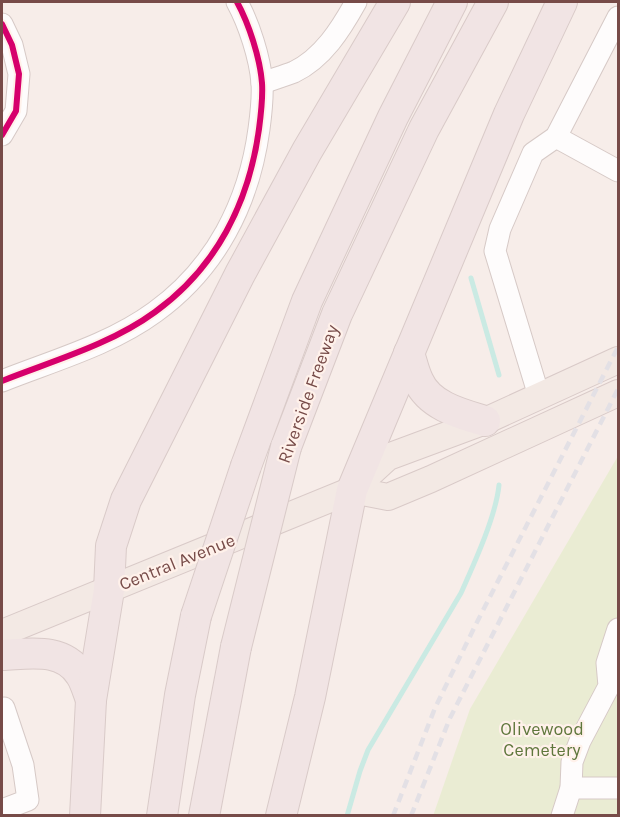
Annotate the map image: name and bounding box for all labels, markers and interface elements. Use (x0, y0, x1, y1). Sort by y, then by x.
street label: Riverside Freeway (273, 321, 344, 466)
street label: Central Avenue (116, 529, 238, 595)
park label: Olivewood Cemetery (500, 718, 584, 761)

